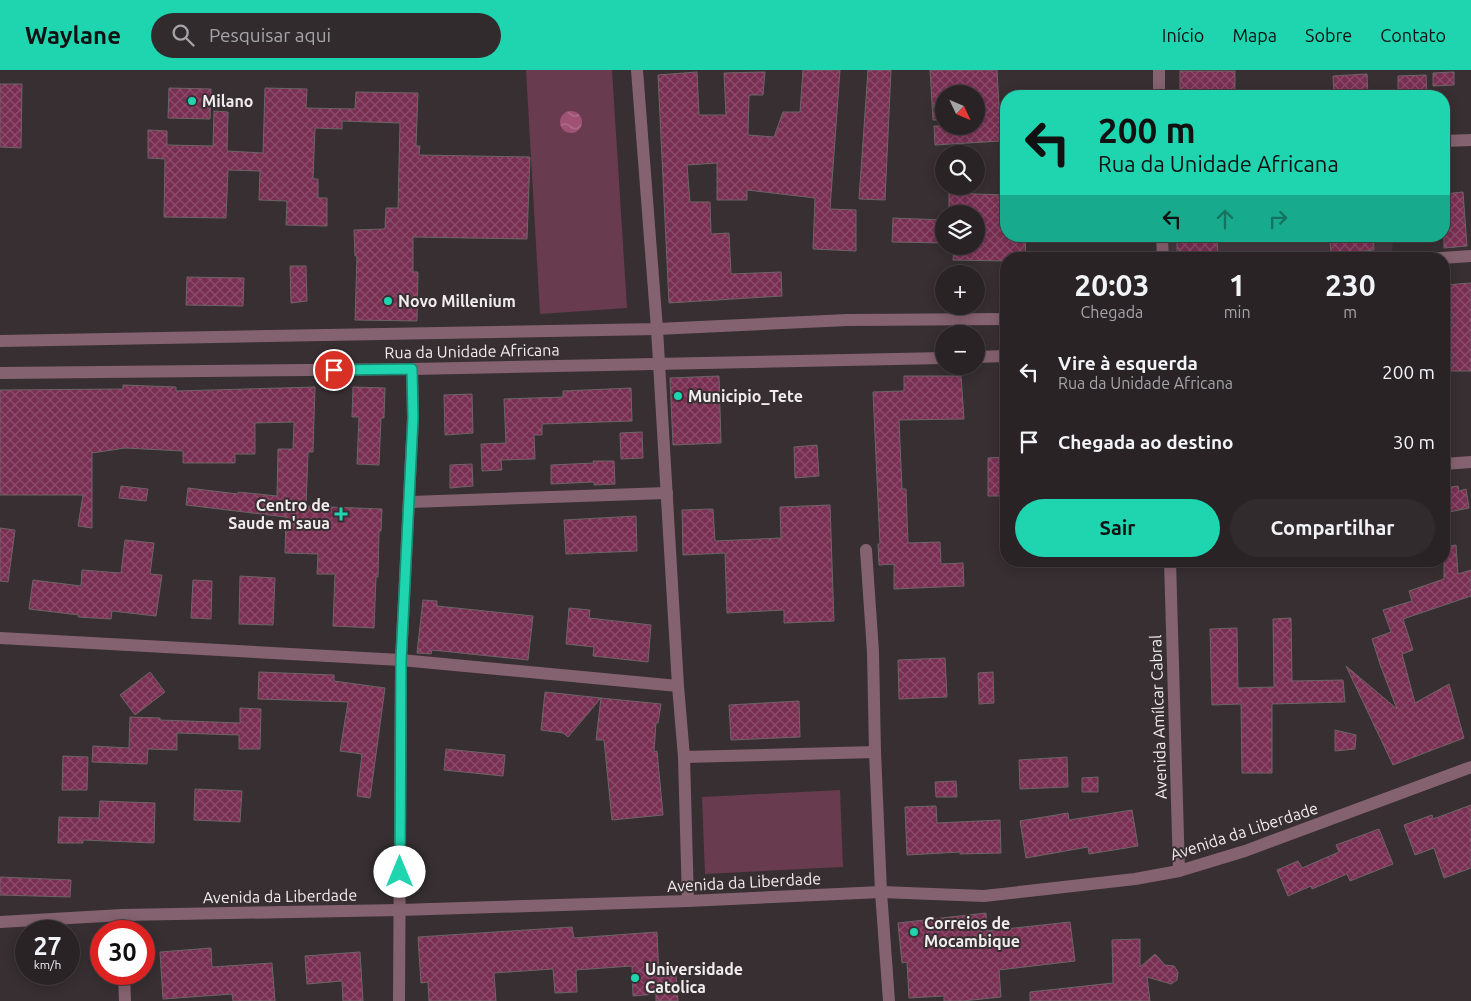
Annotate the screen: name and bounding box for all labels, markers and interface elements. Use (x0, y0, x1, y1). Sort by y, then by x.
search box (151, 13, 501, 58)
icon: search (169, 21, 197, 49)
text: Waylane (25, 22, 121, 49)
text: Pesquisar aqui (209, 24, 331, 46)
text: Início (1162, 25, 1204, 45)
text: Mapa (1232, 25, 1277, 45)
text: Sobre (1305, 25, 1352, 45)
text: Contato (1380, 25, 1446, 45)
north arrow (935, 85, 985, 135)
map controls (935, 85, 985, 375)
place label: Milano (202, 92, 253, 110)
marker: Milano (186, 95, 198, 107)
icon: left (1015, 110, 1080, 175)
text: 200 m (1098, 110, 1196, 150)
button: search (935, 145, 985, 195)
text: Rua da Unidade Africana (1098, 151, 1339, 176)
button: layers (935, 205, 985, 255)
icon: left (1158, 205, 1186, 233)
icon: ahead (1211, 205, 1239, 233)
icon: right (1264, 205, 1292, 233)
button: + (935, 265, 985, 315)
text: 20:03 (1074, 268, 1149, 302)
text: 1 (1229, 268, 1246, 302)
text: 230 (1325, 268, 1376, 302)
place label: Novo Millenium (398, 292, 516, 310)
marker: Novo Millenium (382, 295, 394, 307)
text: Chegada (1080, 303, 1143, 321)
text: min (1224, 303, 1251, 321)
text: m (1343, 303, 1357, 321)
button: − (935, 325, 985, 375)
street label: Rua da Unidade Africana (384, 340, 560, 362)
pin (313, 349, 355, 391)
text: Vire à esquerda (1058, 352, 1198, 374)
icon: arrive (320, 356, 348, 384)
icon: left (1015, 358, 1043, 386)
text: 200 m (1382, 361, 1435, 383)
text: Rua da Unidade Africana (1058, 374, 1233, 392)
place label: Municipio_Tete (688, 387, 803, 405)
marker: Municipio_Tete (672, 390, 684, 402)
icon: arrive (1015, 428, 1043, 456)
text: Chegada ao destino (1058, 431, 1234, 453)
text: 30 m (1393, 431, 1435, 453)
place label: Centro de Saude m'saua (228, 496, 330, 532)
button: Sair (1015, 499, 1220, 557)
button: Compartilhar (1230, 499, 1435, 557)
marker: Centro de Saude m'saua (334, 507, 348, 521)
street label: Avenida Amílcar Cabral (1146, 634, 1170, 800)
street label: Avenida da Liberdade (1168, 799, 1320, 863)
position arrow (373, 845, 425, 897)
street label: Avenida da Liberdade (666, 869, 822, 895)
street label: Avenida da Liberdade (203, 886, 357, 906)
place label: Correios de Mocambique (924, 914, 1020, 950)
speed limit sign: 30 (90, 920, 155, 985)
marker: Correios de Mocambique (908, 926, 920, 938)
text: 27 (33, 932, 62, 960)
text: km/h (34, 958, 61, 971)
place label: Universidade Catolica (645, 960, 743, 996)
marker: Universidade Catolica (629, 972, 641, 984)

